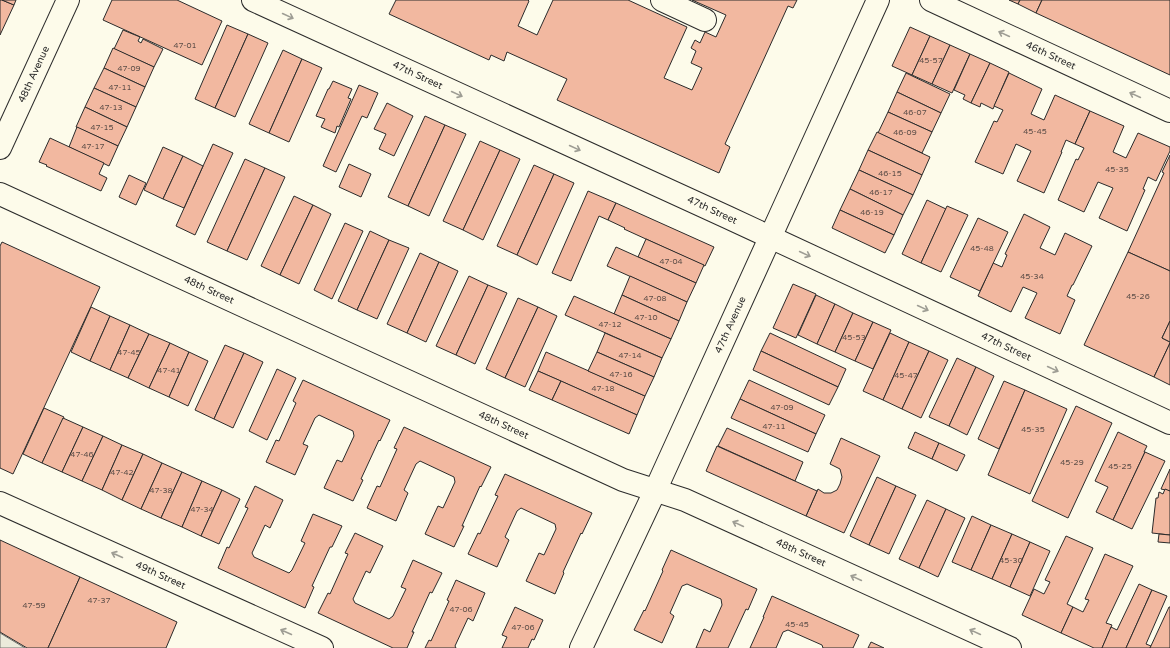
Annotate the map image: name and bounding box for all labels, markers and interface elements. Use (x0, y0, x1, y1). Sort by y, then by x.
one-way arrow (282, 13, 294, 20)
one-way arrow (998, 30, 1010, 37)
street label: 46th Street (1024, 39, 1078, 72)
house number: 47-01 (173, 41, 197, 50)
street label: 48th Avenue (16, 44, 52, 105)
house number: 45-57 (919, 56, 943, 65)
street label: 47th Street (391, 59, 445, 92)
house number: 47-09 (117, 64, 141, 73)
house number: 47-11 (108, 83, 132, 92)
one-way arrow (451, 91, 463, 98)
one-way arrow (1129, 91, 1141, 98)
house number: 47-13 (99, 103, 123, 112)
house number: 46-07 (903, 108, 927, 117)
house number: 47-15 (90, 123, 114, 132)
house number: 45-45 (1023, 127, 1047, 136)
house number: 46-09 (893, 128, 917, 137)
house number: 47-17 (81, 142, 105, 151)
one-way arrow (569, 145, 581, 152)
house number: 45-35 (1105, 165, 1129, 174)
house number: 46-15 (878, 169, 902, 178)
house number: 46-17 (869, 188, 893, 197)
street label: 47th Street (685, 194, 739, 227)
house number: 46-19 (860, 208, 884, 217)
house number: 45-48 (970, 244, 994, 253)
one-way arrow (798, 251, 810, 258)
house number: 47-04 (659, 257, 683, 266)
house number: 45-34 (1020, 272, 1044, 281)
street label: 48th Street (182, 273, 236, 307)
house number: 45-26 (1126, 292, 1150, 301)
house number: 47-08 (643, 294, 667, 303)
street label: 47th Avenue (712, 294, 749, 355)
one-way arrow (916, 305, 928, 313)
house number: 47-10 (634, 313, 658, 322)
house number: 47-12 (598, 320, 622, 329)
street label: 47th Street (979, 330, 1033, 364)
house number: 45-53 (842, 333, 866, 342)
house number: 47-45 (117, 348, 141, 357)
house number: 47-14 (618, 351, 642, 360)
house number: 47-41 (157, 366, 181, 375)
one-way arrow (1047, 366, 1059, 373)
house number: 47-16 (609, 370, 633, 379)
house number: 45-47 (894, 371, 918, 380)
house number: 47-18 (591, 384, 615, 393)
house number: 47-09 (770, 403, 794, 412)
street label: 48th Street (477, 408, 531, 442)
house number: 47-11 (762, 422, 786, 431)
house number: 45-35 (1021, 425, 1045, 434)
house number: 47-46 (70, 450, 94, 459)
house number: 45-29 (1060, 458, 1084, 467)
house number: 45-25 (1108, 462, 1132, 471)
house number: 47-42 (110, 468, 134, 477)
house number: 47-38 (149, 486, 173, 495)
house number: 47-34 (190, 505, 214, 514)
one-way arrow (732, 520, 744, 527)
street label: 48th Street (774, 536, 828, 569)
one-way arrow (111, 551, 123, 558)
house number: 45-30 (999, 556, 1023, 565)
street label: 49th Street (134, 559, 188, 592)
one-way arrow (851, 574, 863, 581)
house number: 47-37 (87, 596, 111, 605)
house number: 47-59 (22, 601, 46, 610)
house number: 47-06 (449, 605, 473, 614)
house number: 45-45 (785, 620, 809, 629)
house number: 47-06 (511, 623, 535, 632)
one-way arrow (281, 628, 293, 635)
one-way arrow (969, 628, 981, 635)

